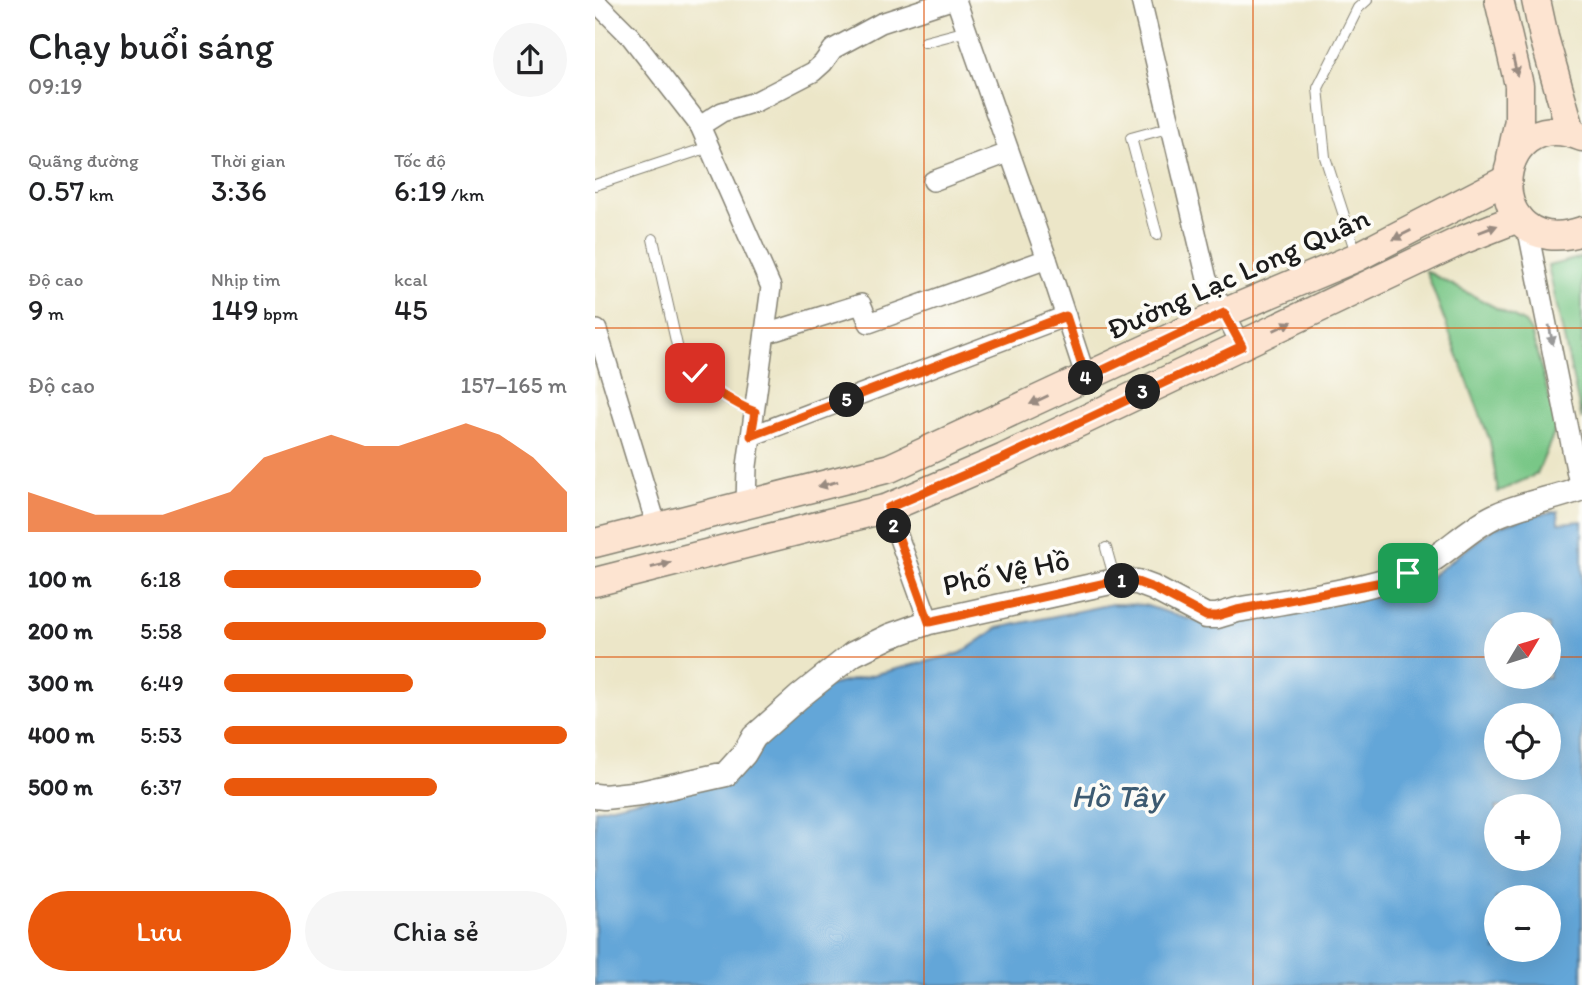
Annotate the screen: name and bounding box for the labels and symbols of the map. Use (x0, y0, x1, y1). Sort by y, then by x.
one-way arrow (1510, 55, 1521, 77)
street label: Đường Lạc Long Quân (1101, 198, 1375, 348)
one-way arrow (1478, 224, 1499, 235)
one-way arrow (1392, 229, 1412, 240)
one-way arrow (1273, 321, 1293, 332)
one-way arrow (1545, 324, 1556, 346)
pin (665, 343, 725, 403)
pin: 4 (1069, 360, 1103, 396)
pin: 3 (1125, 374, 1161, 410)
pin: 5 (829, 382, 865, 418)
one-way arrow (1029, 394, 1049, 406)
one-way arrow (817, 479, 839, 490)
pin: 2 (877, 508, 911, 544)
street label: Phố Vệ Hồ (939, 540, 1073, 604)
pin (1378, 543, 1438, 603)
one-way arrow (650, 559, 672, 570)
pin: 1 (1105, 564, 1139, 598)
north arrow (1484, 612, 1561, 690)
water label: Hồ Tây (1071, 777, 1166, 815)

